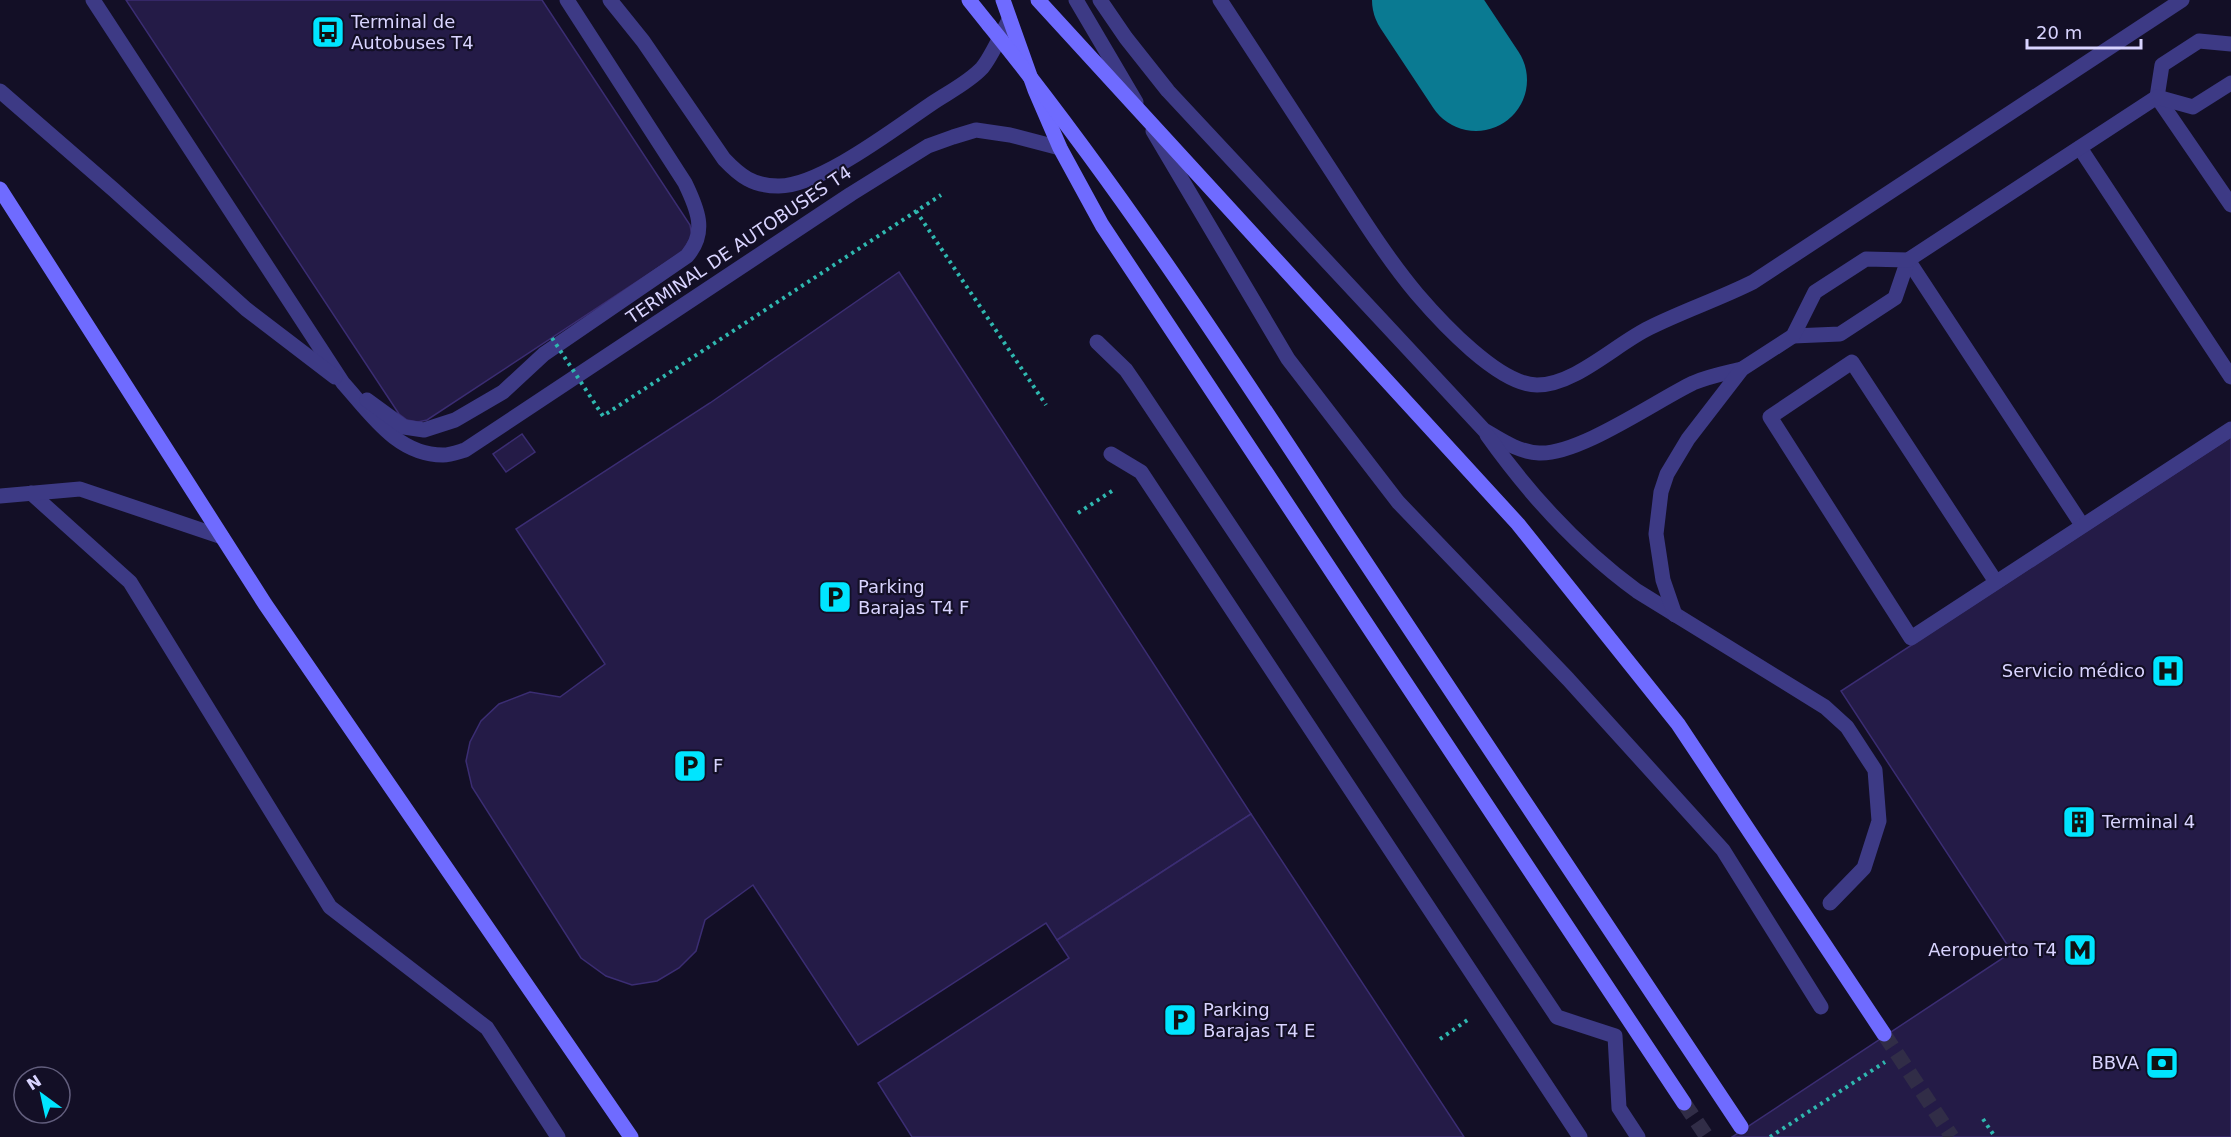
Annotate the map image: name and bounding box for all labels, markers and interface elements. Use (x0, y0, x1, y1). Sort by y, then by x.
place label: Terminal de Autobuses T4 (350, 11, 474, 53)
scale bar (2027, 12, 2141, 50)
bus stop icon: Terminal de Autobuses T4 (310, 14, 346, 50)
text: 20 m (2036, 22, 2082, 43)
street label: TERMINAL DE AUTOBUSES T4 (621, 161, 855, 328)
place label: Parking Barajas T4 F (858, 576, 969, 618)
parking icon: Parking Barajas T4 F (817, 579, 853, 615)
hospital icon: Servicio médico (2150, 653, 2186, 689)
place label: Servicio médico (2002, 660, 2145, 681)
parking icon: F (672, 748, 708, 784)
place label: F (713, 755, 723, 776)
building icon: Terminal 4 (2061, 804, 2097, 840)
place label: Terminal 4 (2101, 811, 2195, 832)
metro station icon: Aeropuerto T4 (2062, 932, 2098, 968)
place label: Aeropuerto T4 (1928, 939, 2057, 960)
place label: Parking Barajas T4 E (1203, 999, 1315, 1041)
parking icon: Parking Barajas T4 E (1162, 1002, 1198, 1038)
bank icon: BBVA (2144, 1045, 2180, 1081)
place label: BBVA (2091, 1052, 2140, 1073)
north arrow (12, 1065, 72, 1125)
text: N (23, 1071, 45, 1094)

